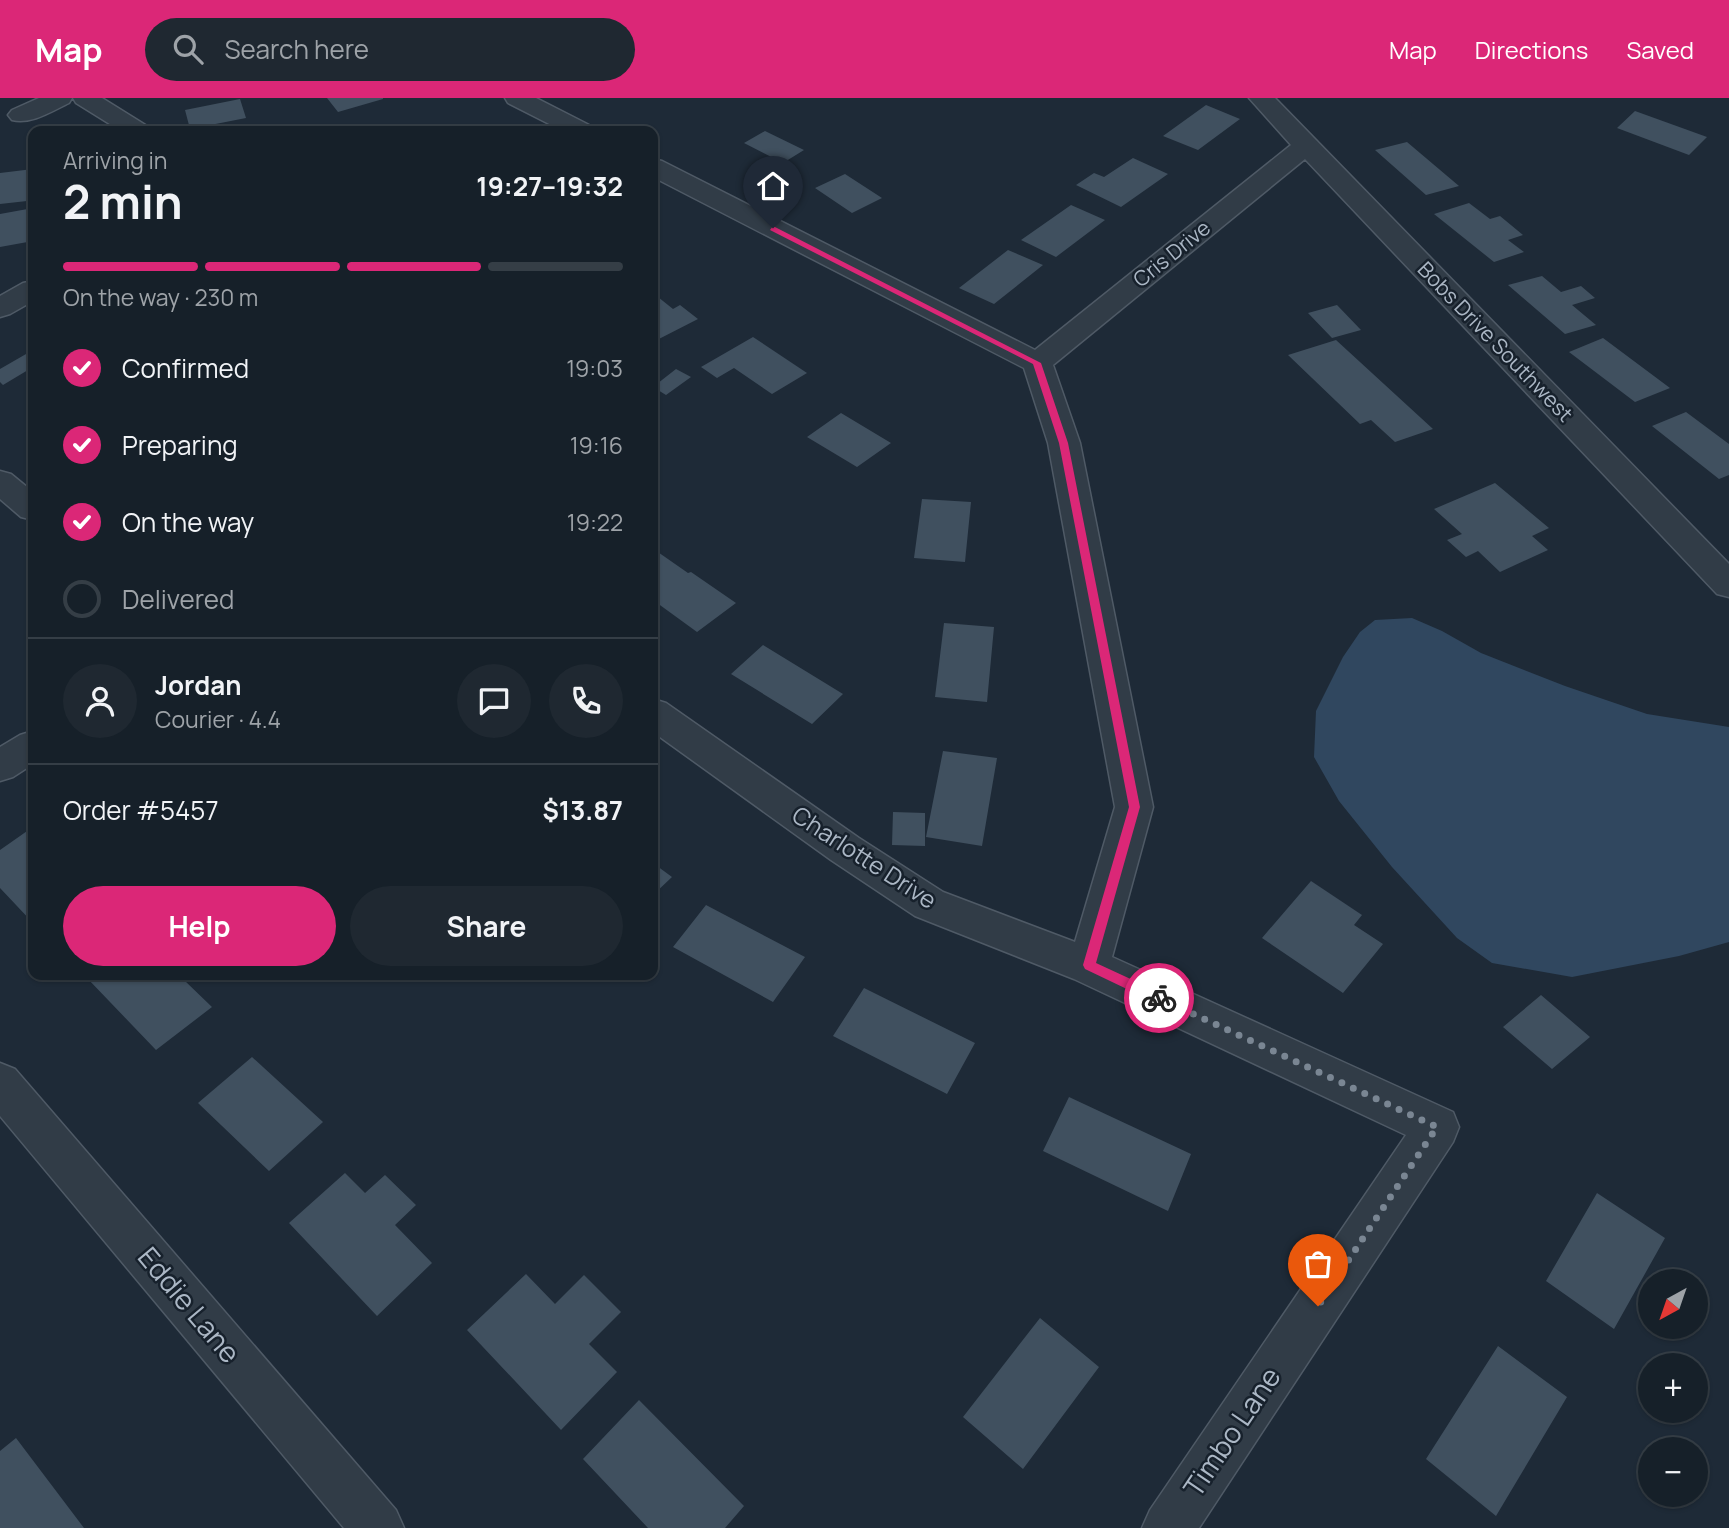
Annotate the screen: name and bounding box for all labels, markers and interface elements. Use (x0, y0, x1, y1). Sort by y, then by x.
search box (145, 18, 635, 81)
text: Map (35, 27, 103, 72)
icon: search (169, 30, 207, 68)
text: Search here (225, 31, 369, 67)
text: Map (1389, 33, 1437, 66)
text: Directions (1475, 33, 1588, 66)
text: Saved (1626, 33, 1694, 66)
text: Arriving in (63, 144, 168, 176)
pin (743, 156, 803, 228)
icon: home (754, 167, 792, 205)
text: 19:27–19:32 (476, 168, 623, 204)
text: 2 min (63, 170, 183, 233)
street label: Cris Drive (1127, 213, 1216, 293)
street label: Bobs Drive Southwest (1412, 255, 1580, 427)
text: On the way · 230 m (63, 281, 258, 313)
icon: check (63, 349, 101, 387)
text: Confirmed (122, 350, 249, 386)
text: 19:03 (566, 352, 623, 384)
icon: check (63, 426, 101, 464)
text: Preparing (122, 427, 238, 463)
text: 19:16 (570, 429, 623, 461)
icon: check (63, 503, 101, 541)
text: On the way (122, 504, 254, 540)
text: 19:22 (567, 506, 623, 538)
text: Delivered (122, 581, 234, 617)
button: person (63, 664, 137, 738)
button: chat (457, 664, 531, 738)
button: phone (549, 664, 623, 738)
text: Jordan (155, 667, 241, 703)
text: Courier · 4.4 (155, 703, 281, 735)
text: Order #5457 (63, 792, 218, 828)
text: $13.87 (542, 792, 623, 828)
street label: Charlotte Drive (786, 798, 943, 916)
button: Help (63, 886, 336, 966)
button: Share (350, 886, 623, 966)
courier (1124, 963, 1194, 1033)
icon: bike (1140, 979, 1178, 1017)
pin (1288, 1234, 1348, 1306)
street label: Eddie Lane (130, 1238, 249, 1370)
icon: bag (1299, 1245, 1337, 1283)
north arrow (1638, 1269, 1708, 1339)
map controls (1638, 1269, 1708, 1507)
button: + (1638, 1353, 1708, 1423)
street label: Timbo Lane (1174, 1359, 1288, 1504)
button: − (1638, 1437, 1708, 1507)

